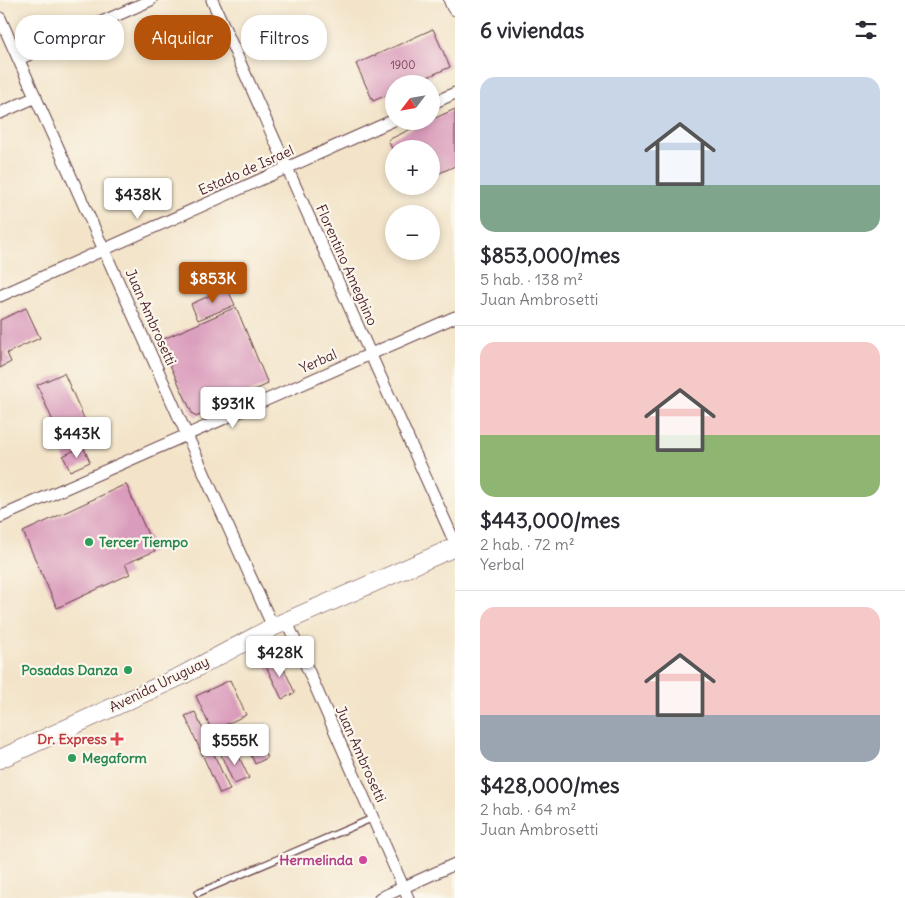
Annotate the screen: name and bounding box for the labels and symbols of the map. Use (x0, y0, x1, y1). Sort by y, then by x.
house number: 1900 (390, 58, 416, 72)
north arrow (385, 75, 440, 130)
street label: Estado de Israel (196, 141, 296, 199)
pin: $438K (103, 178, 173, 220)
street label: Florentino Ameghino (312, 202, 382, 328)
pin: $853K (178, 262, 248, 304)
street label: Juan Ambrosetti (122, 266, 180, 368)
street label: Yerbal (297, 345, 339, 377)
pin: $931K (198, 386, 268, 429)
pin: $443K (42, 416, 112, 459)
place label: Tercer Tiempo (99, 533, 188, 551)
marker: Tercer Tiempo (83, 536, 95, 548)
pin: $428K (245, 636, 315, 678)
street label: Avenida Uruguay (106, 652, 212, 716)
place label: Posadas Danza (21, 661, 118, 679)
marker: Posadas Danza (122, 664, 134, 676)
street label: Juan Ambrosetti (332, 703, 390, 805)
pin: $555K (200, 724, 270, 766)
place label: Dr. Express (37, 730, 108, 748)
marker: Dr. Express (111, 733, 123, 745)
place label: Megaform (82, 749, 148, 767)
marker: Megaform (66, 752, 78, 764)
place label: Hermelinda (279, 851, 353, 869)
marker: Hermelinda (357, 854, 369, 866)

